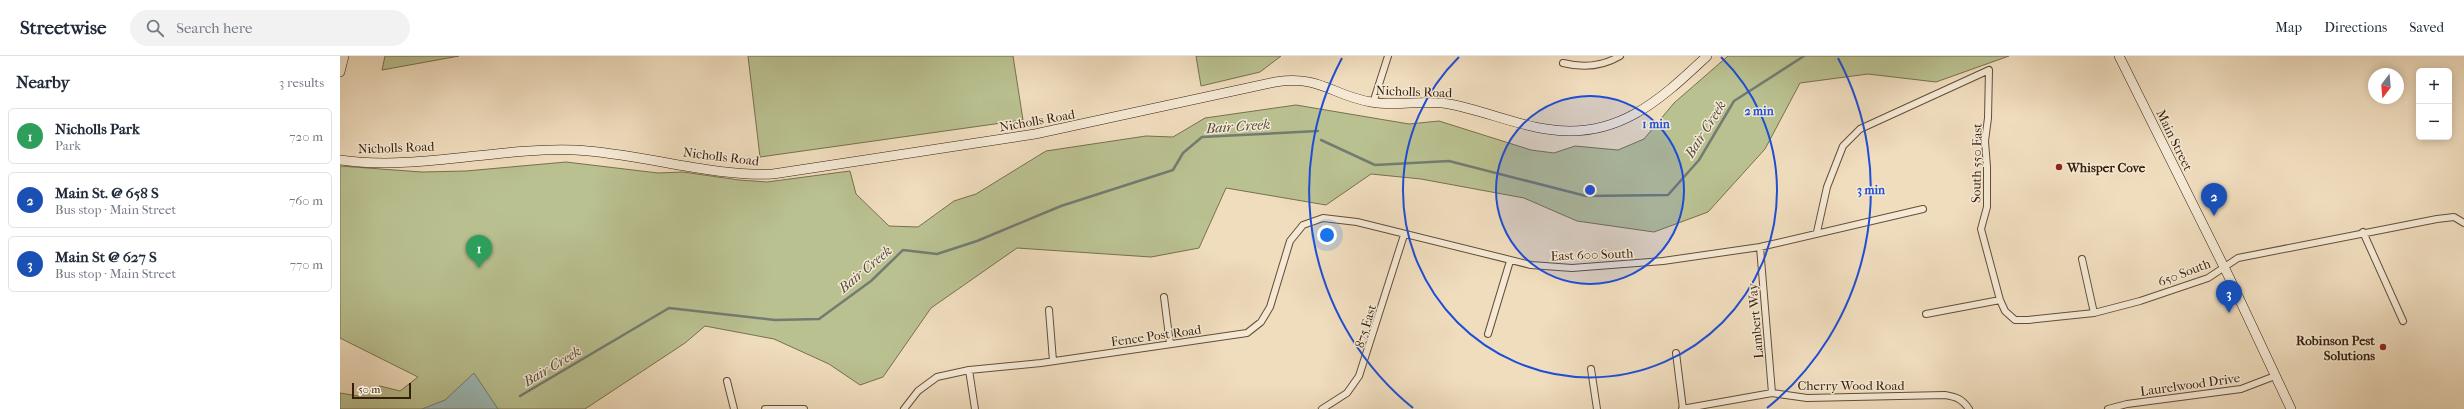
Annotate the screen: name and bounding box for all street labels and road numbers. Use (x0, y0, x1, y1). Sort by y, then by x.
street label: Nicholls Road (1375, 83, 1453, 100)
street label: Nicholls Road (998, 106, 1077, 135)
street label: Main Street (2153, 107, 2196, 174)
street label: South 550 East (1968, 123, 1985, 203)
street label: Nicholls Road (357, 139, 435, 156)
street label: Nicholls Road (682, 144, 761, 169)
street label: East 600 South (1550, 246, 1634, 263)
street label: 650 South (2156, 255, 2213, 289)
street label: Lambert Way (1745, 282, 1766, 359)
street label: 875 East (1352, 302, 1379, 350)
street label: Fence Post Road (1110, 322, 1203, 349)
street label: Laurelwood Drive (2139, 370, 2242, 399)
street label: Cherry Wood Road (1797, 378, 1905, 393)

